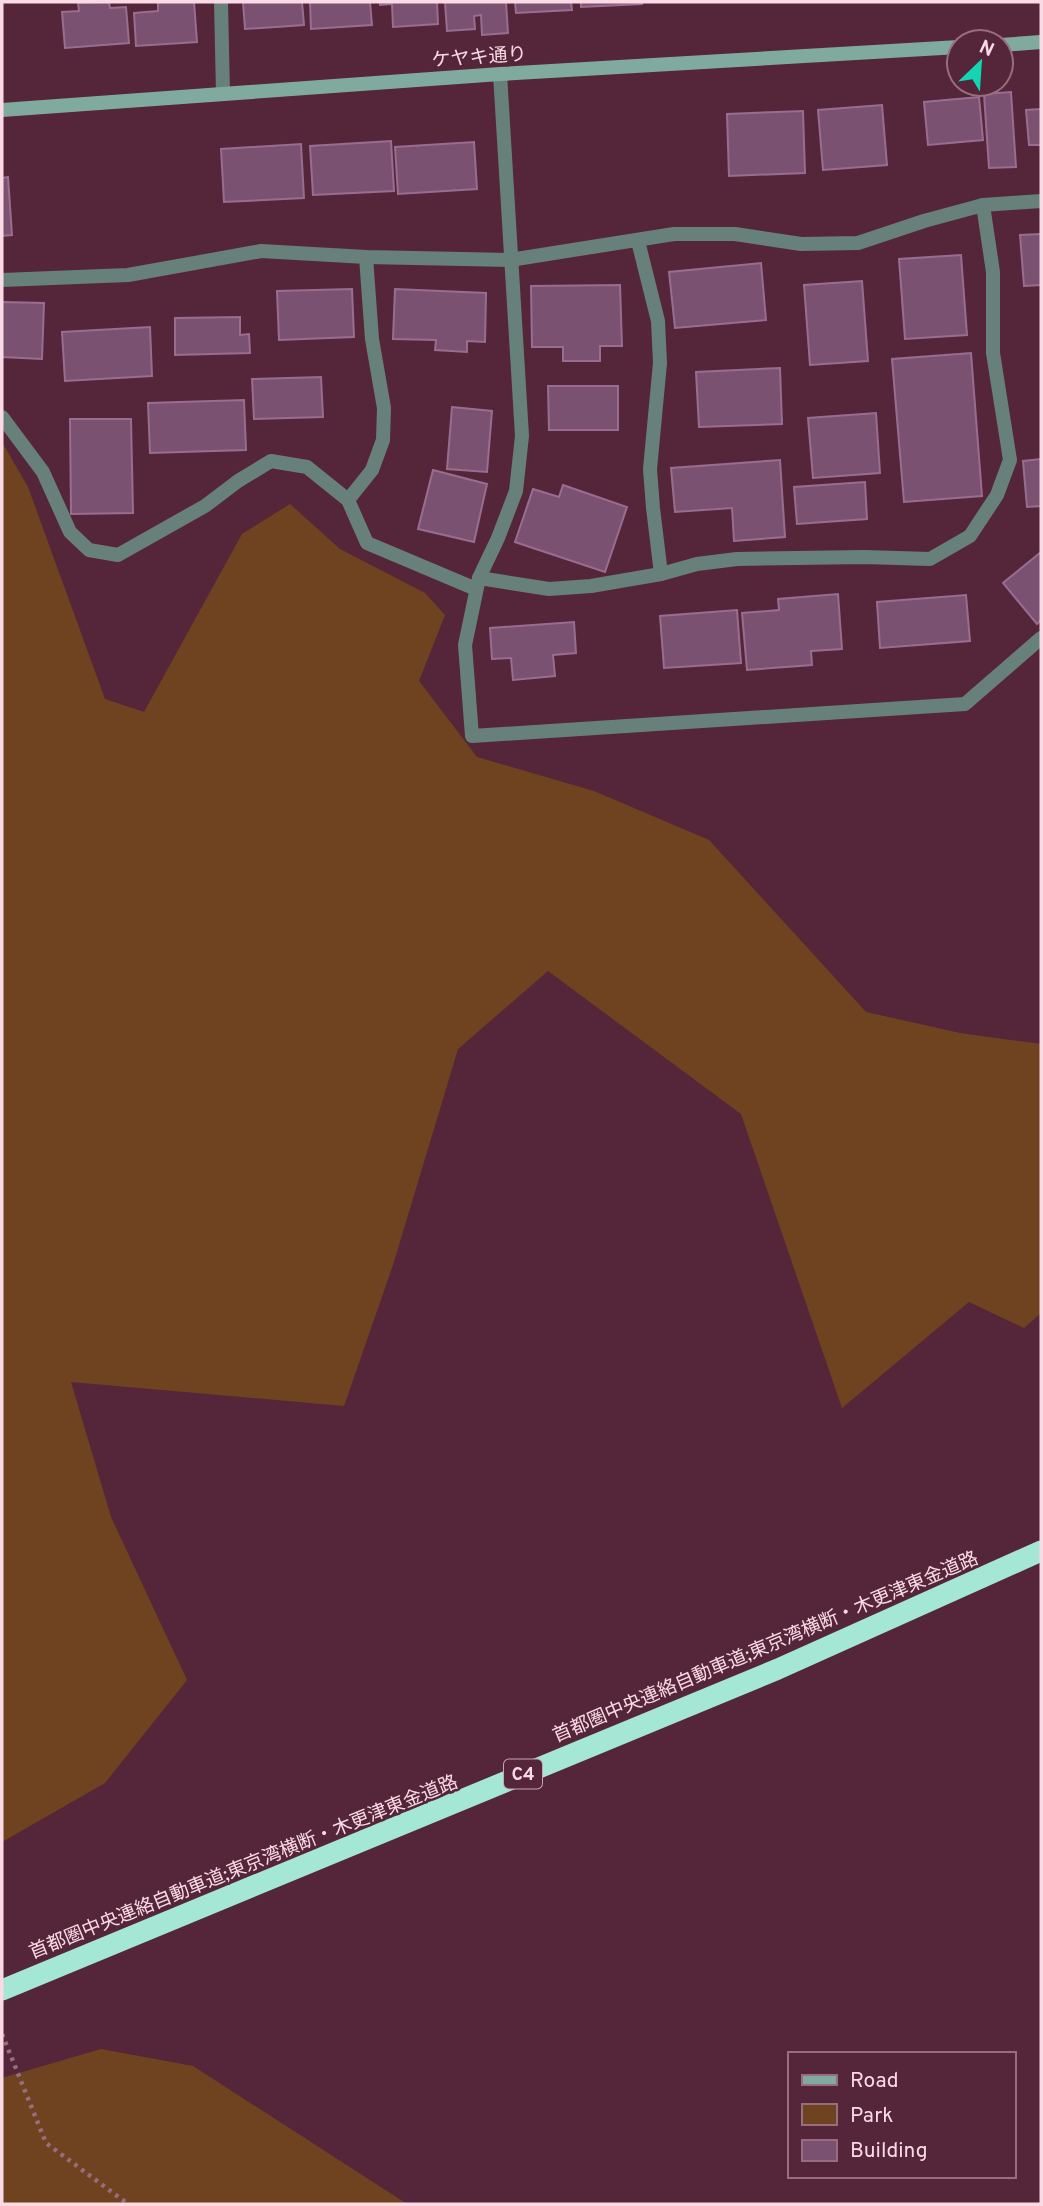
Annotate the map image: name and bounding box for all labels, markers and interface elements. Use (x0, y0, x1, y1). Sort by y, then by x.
north arrow (945, 28, 1015, 98)
text: N (975, 36, 998, 63)
street label: ケヤキ通り (431, 43, 527, 73)
street label: 首都圏中央連絡自動車道;東京湾横断・木更津東金道路 (549, 1547, 982, 1749)
road number: C4 (504, 1759, 542, 1788)
street label: 首都圏中央連絡自動車道;東京湾横断・木更津東金道路 (26, 1771, 462, 1965)
legend (788, 2052, 1015, 2178)
text: Road (850, 2068, 899, 2095)
text: Park (850, 2103, 893, 2130)
text: Building (850, 2138, 928, 2165)

